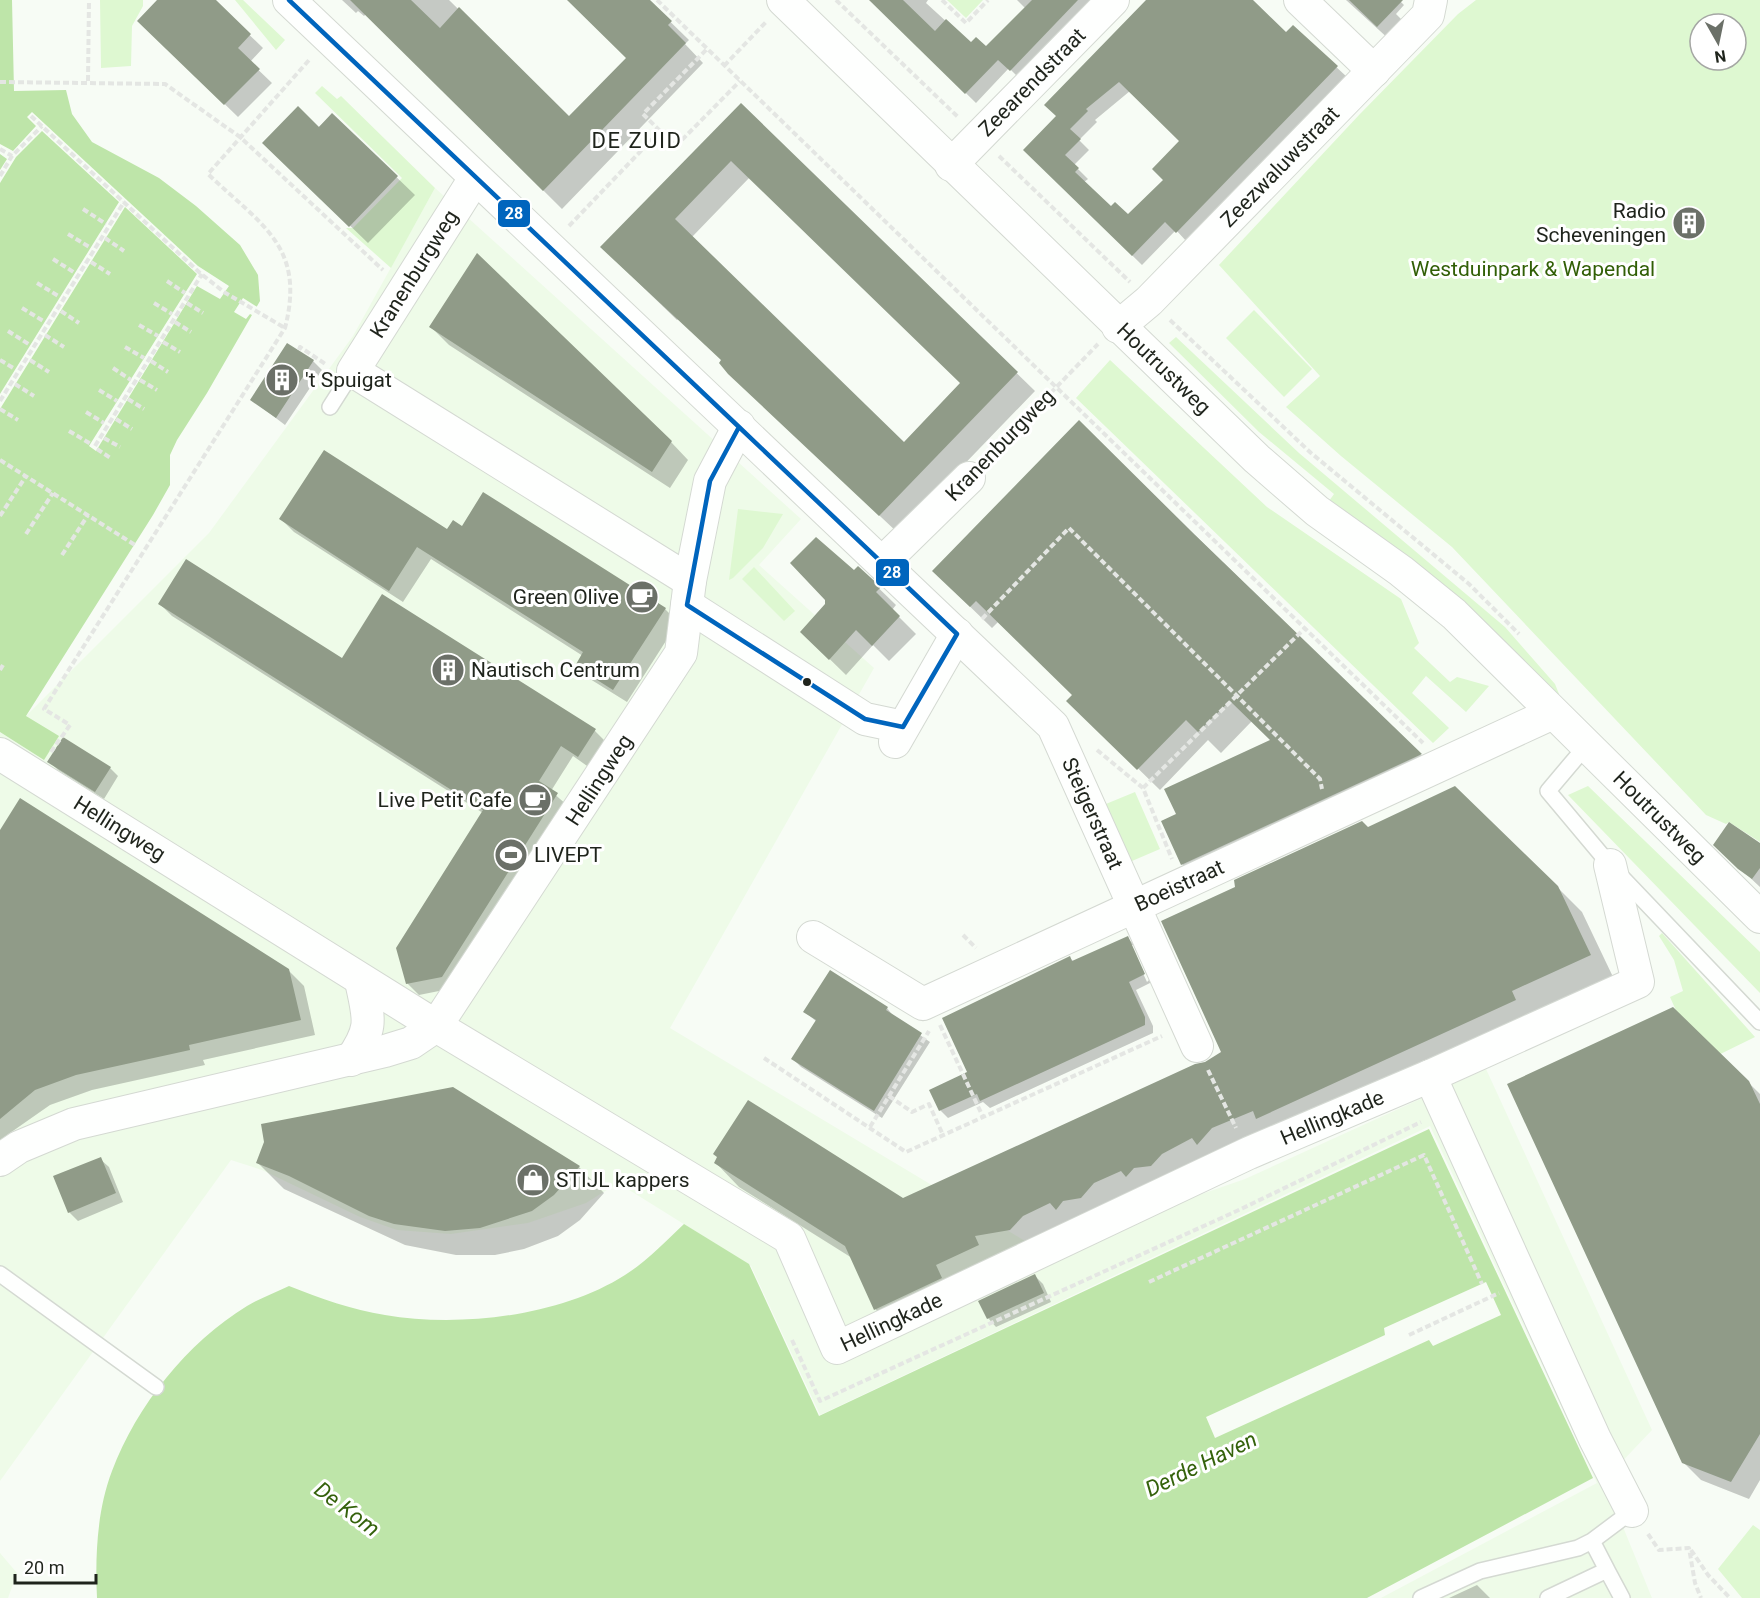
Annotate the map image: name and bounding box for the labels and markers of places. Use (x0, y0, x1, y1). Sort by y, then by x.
place label: Radio Scheveningen (1536, 199, 1666, 247)
building icon: Radio Scheveningen (1671, 205, 1707, 241)
building icon: 't Spuigat (264, 362, 300, 398)
place label: 't Spuigat (305, 368, 392, 392)
cafe icon: Green Olive (624, 579, 660, 615)
place label: Green Olive (513, 585, 619, 609)
building icon: Nautisch Centrum (430, 652, 466, 688)
place label: Nautisch Centrum (471, 658, 640, 682)
unlabelled marker (801, 676, 813, 688)
cafe icon: Live Petit Cafe (517, 782, 553, 818)
place label: Live Petit Cafe (378, 788, 512, 812)
sports icon: LIVEPT (493, 837, 529, 873)
place label: LIVEPT (534, 843, 603, 867)
shop icon: STIJL kappers (515, 1162, 551, 1198)
place label: STIJL kappers (556, 1168, 690, 1192)

